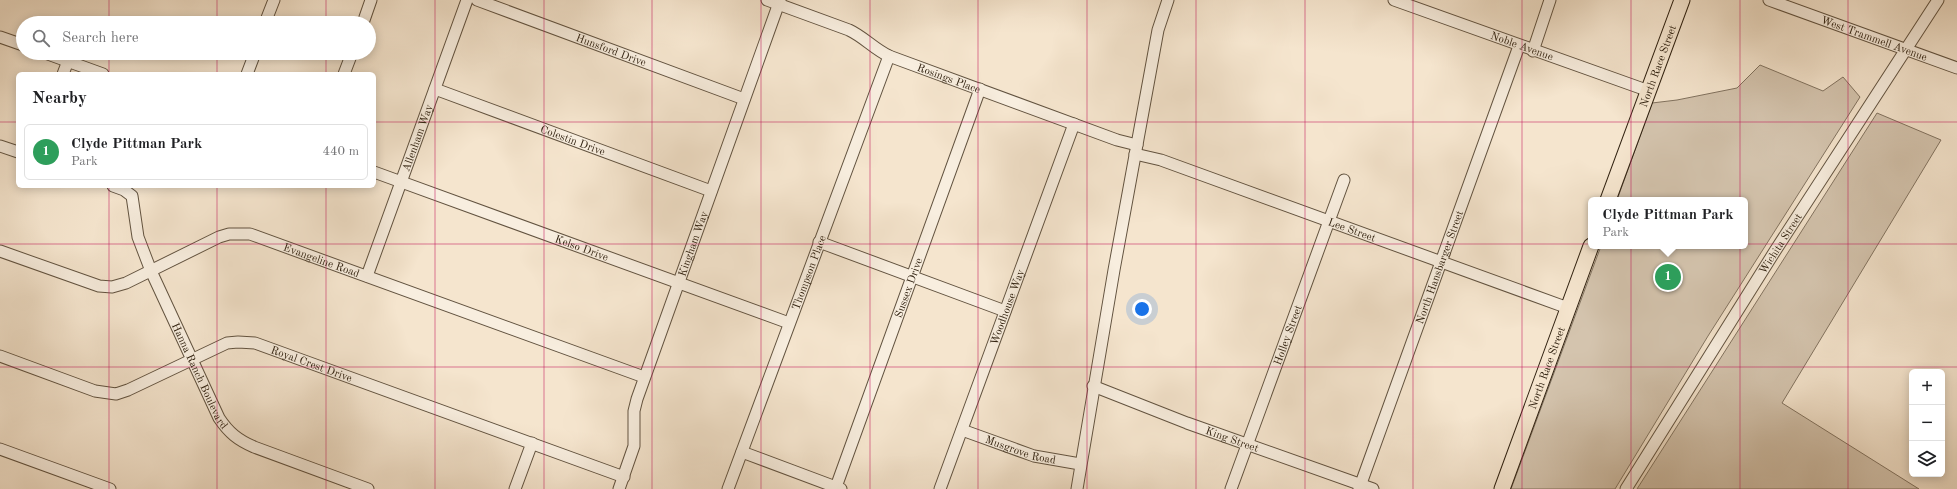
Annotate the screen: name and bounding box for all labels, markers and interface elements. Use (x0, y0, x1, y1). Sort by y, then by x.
street label: West Trammell Avenue (1819, 15, 1928, 64)
search box (16, 16, 376, 60)
street label: North Race Street (1639, 24, 1679, 109)
icon: search (30, 27, 52, 49)
text: Search here (62, 31, 139, 46)
street label: Noble Avenue (1489, 31, 1554, 63)
street label: Hunsford Drive (574, 33, 647, 69)
street label: Rosings Place (915, 63, 982, 96)
text: Nearby (32, 90, 87, 107)
street label: Allenham Way (401, 103, 436, 173)
street label: Colestin Drive (539, 124, 606, 158)
text: Clyde Pittman Park (71, 137, 202, 152)
text: 1 (42, 145, 50, 158)
text: 440 m (322, 145, 359, 158)
text: Park (71, 155, 98, 168)
popup (1588, 197, 1748, 249)
text: Clyde Pittman Park (1602, 208, 1734, 223)
street label: North Hansbarger Street (1415, 209, 1466, 326)
street label: Kingham Way (677, 210, 711, 278)
street label: Wichita Street (1758, 212, 1805, 276)
street label: Lee Street (1326, 217, 1377, 245)
text: Park (1602, 226, 1629, 239)
street label: Kelso Drive (553, 234, 609, 264)
street label: Thompson Place (791, 234, 829, 312)
street label: Evangeline Road (282, 243, 361, 280)
street label: Sussex Drive (894, 257, 925, 319)
pin: 1 (1655, 262, 1681, 292)
street label: Woodhouse Way (989, 268, 1027, 347)
your location (1132, 299, 1152, 319)
street label: Holley Street (1273, 304, 1305, 367)
street label: Hanna Ranch Boulevard (169, 322, 229, 432)
street label: North Race Street (1528, 326, 1568, 411)
street label: Royal Crest Drive (269, 345, 353, 385)
map controls (1909, 369, 1945, 477)
button: + (1909, 369, 1945, 405)
button: − (1909, 405, 1945, 441)
street label: King Street (1204, 426, 1260, 455)
street label: Musgrove Road (983, 435, 1057, 467)
button: layers (1909, 441, 1945, 477)

